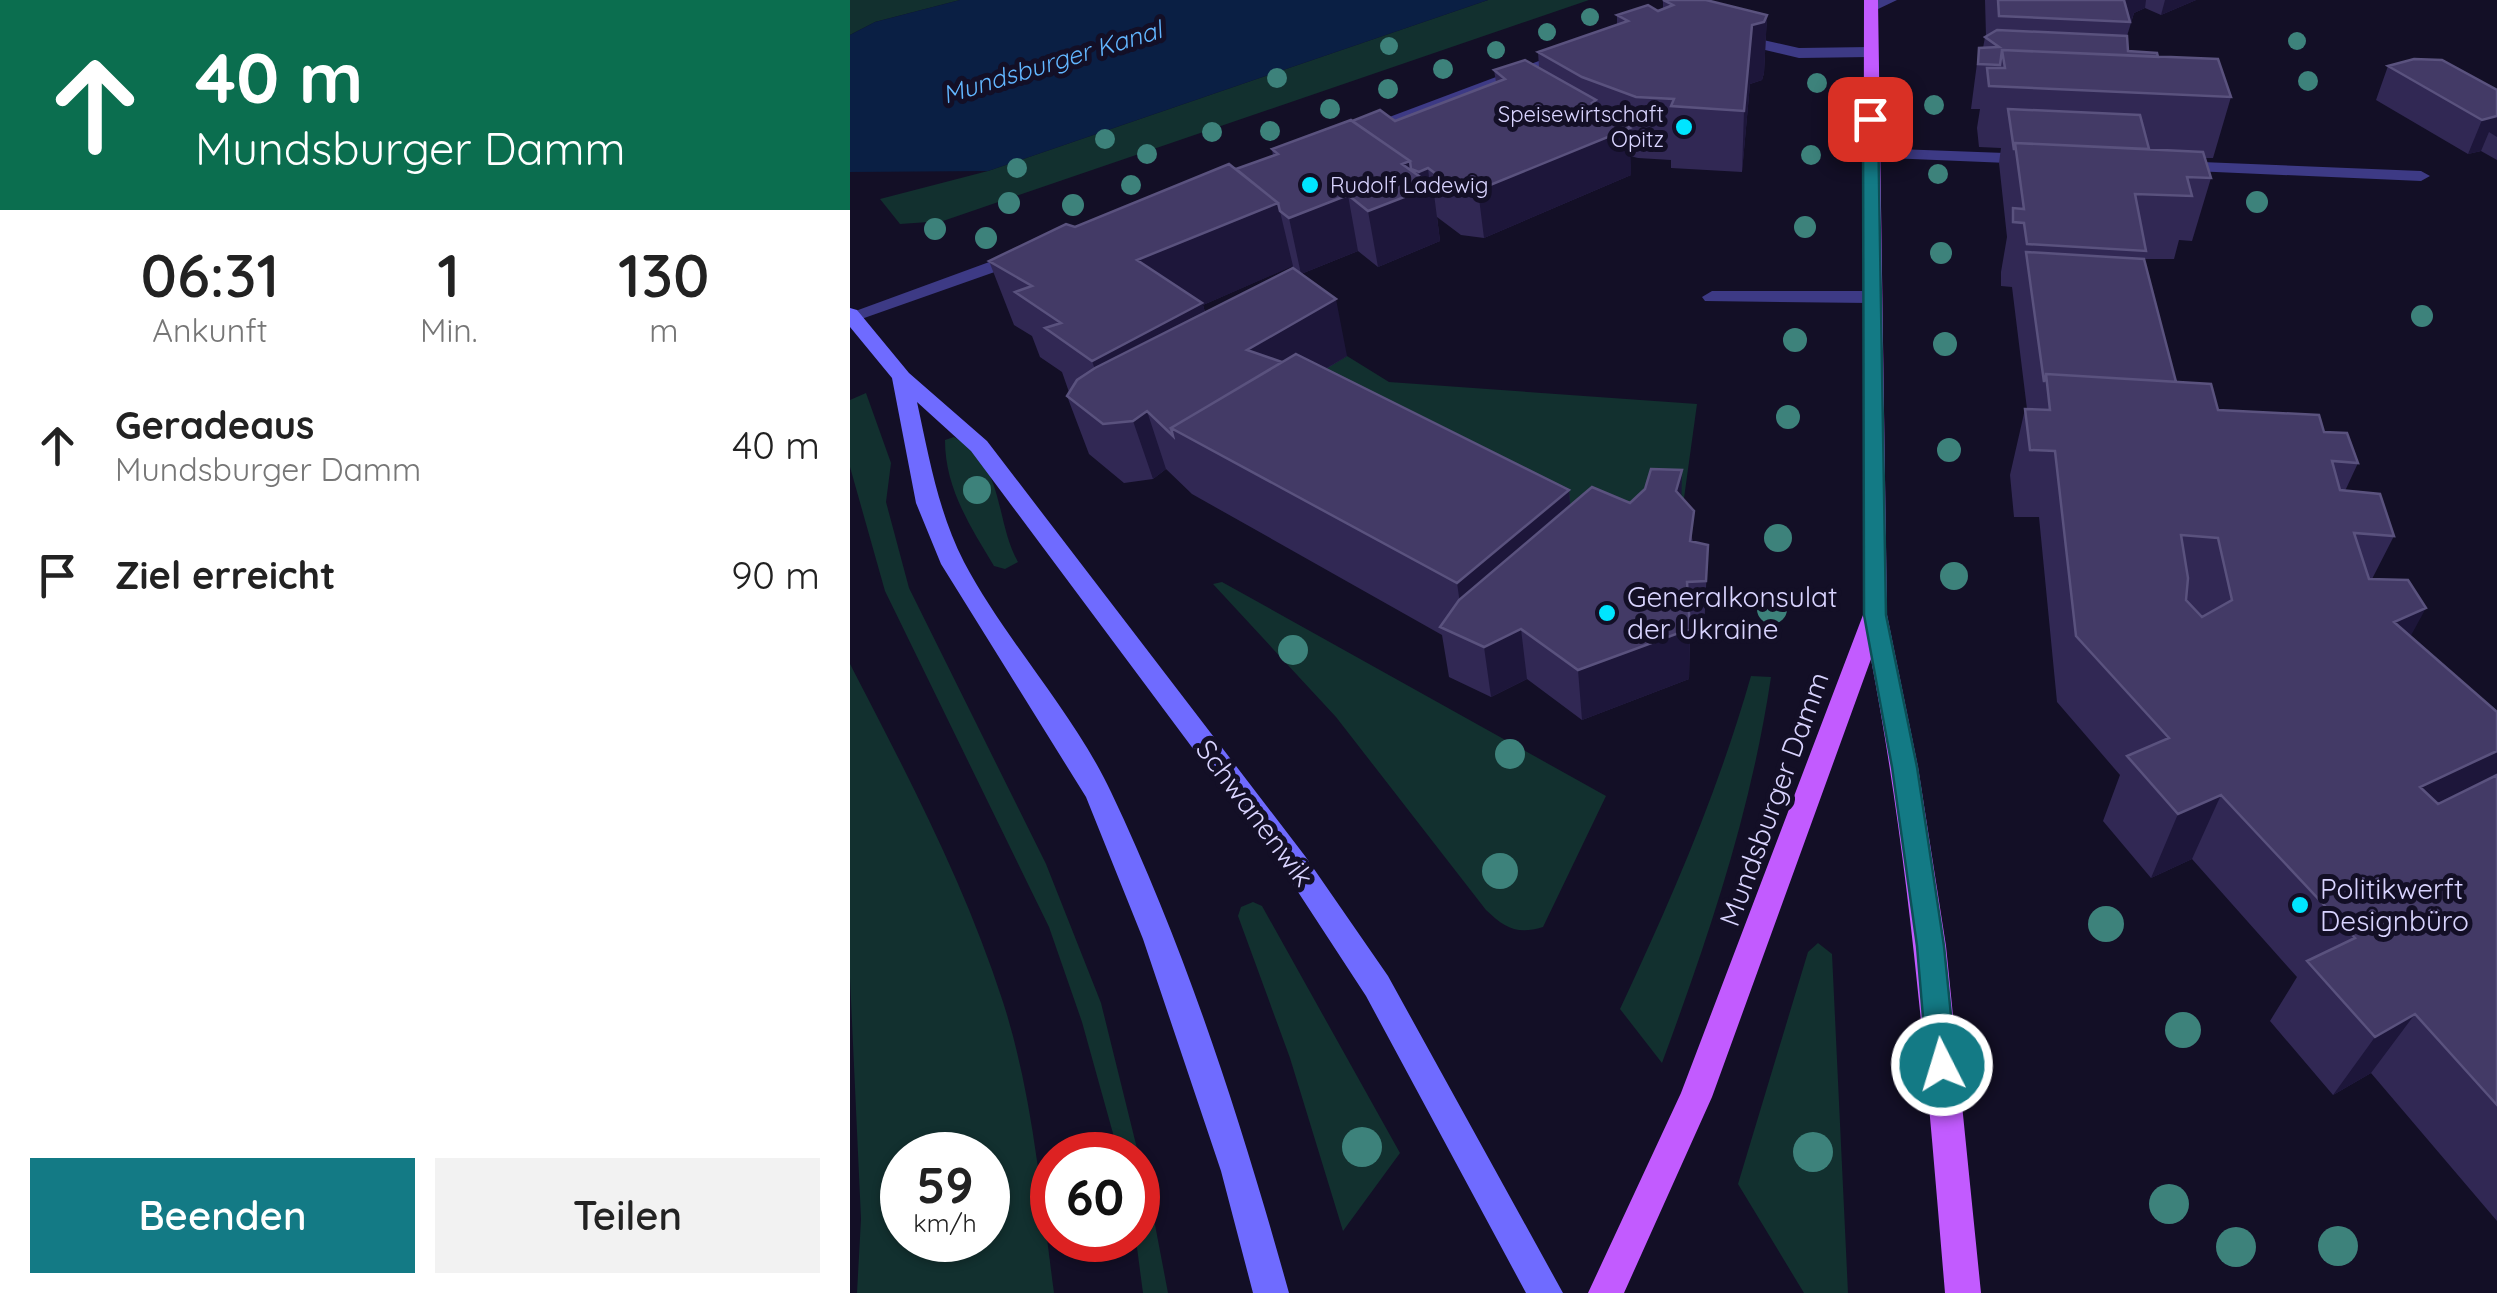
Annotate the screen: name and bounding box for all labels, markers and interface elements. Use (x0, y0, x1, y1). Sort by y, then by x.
water label: Mundsburger Kanal (938, 12, 1168, 110)
text: 40 m (195, 33, 363, 121)
icon: ahead (30, 40, 160, 170)
pin (1828, 77, 1913, 162)
icon: arrive (1843, 92, 1898, 147)
place label: Speisewirtschaft Opitz (1498, 100, 1664, 153)
marker: Speisewirtschaft Opitz (1673, 116, 1695, 138)
text: Mundsburger Damm (195, 120, 626, 176)
place label: Rudolf Ladewig (1330, 171, 1488, 199)
marker: Rudolf Ladewig (1299, 174, 1321, 196)
text: 06:31 (140, 237, 279, 312)
text: 1 (437, 237, 460, 312)
text: 130 (618, 237, 709, 312)
text: Ankunft (152, 310, 268, 350)
text: Min. (420, 310, 478, 350)
text: m (649, 310, 678, 350)
text: Geradeaus (115, 401, 314, 449)
icon: ahead (30, 418, 85, 473)
text: 40 m (732, 421, 820, 469)
text: Mundsburger Damm (115, 449, 421, 489)
icon: arrive (30, 548, 85, 603)
text: Ziel erreicht (115, 551, 335, 599)
text: 90 m (731, 551, 820, 599)
place label: Generalkonsulat der Ukraine (1627, 579, 1838, 646)
marker: Generalkonsulat der Ukraine (1596, 602, 1618, 624)
street label: Mundsburger Damm (1711, 667, 1836, 931)
street label: Schwanenwik (1189, 732, 1322, 893)
place label: Politikwerft Designbüro (2320, 871, 2469, 938)
marker: Politikwerft Designbüro (2289, 894, 2311, 916)
position arrow (1890, 1013, 1994, 1117)
speed limit sign: 60 (1030, 1132, 1160, 1262)
text: 59 (916, 1153, 974, 1216)
button: Beenden (30, 1158, 415, 1273)
button: Teilen (435, 1158, 820, 1273)
text: km/h (913, 1207, 977, 1238)

